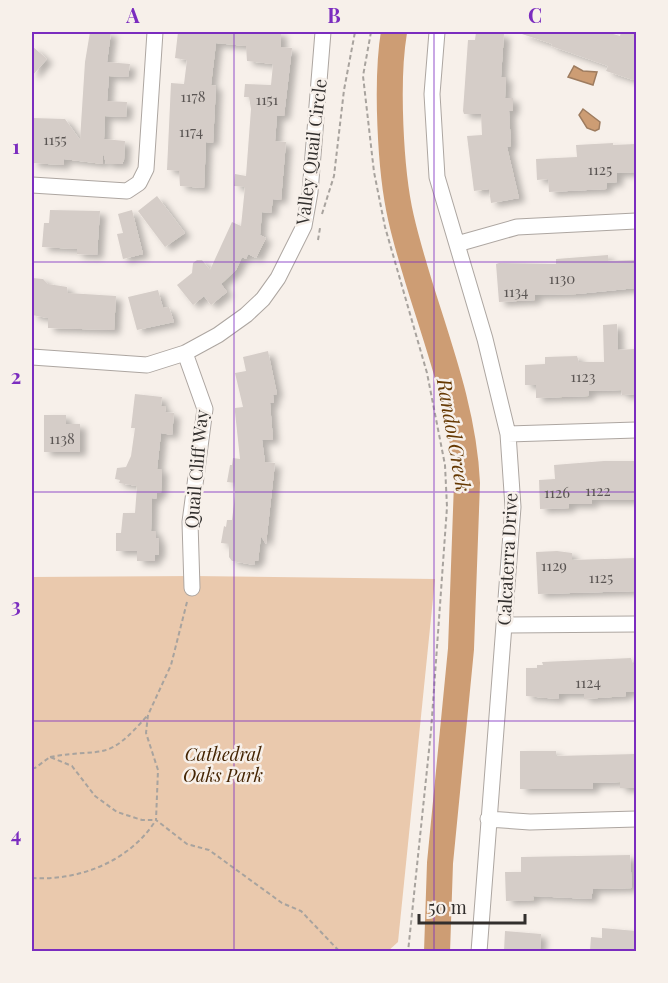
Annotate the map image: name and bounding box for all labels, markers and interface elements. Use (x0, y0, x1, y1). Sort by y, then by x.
text: A (125, 1, 140, 28)
text: B (327, 1, 341, 28)
text: C (528, 1, 542, 28)
street label: Valley Quail Circle (290, 78, 332, 227)
house number: 1178 (181, 86, 206, 106)
house number: 1151 (256, 89, 279, 109)
house number: 1174 (179, 121, 203, 141)
house number: 1155 (43, 129, 67, 149)
text: 1 (12, 132, 20, 159)
house number: 1125 (588, 159, 612, 179)
house number: 1130 (549, 268, 575, 288)
house number: 1134 (503, 281, 529, 301)
text: 2 (11, 362, 21, 389)
house number: 1123 (570, 366, 596, 386)
water label: Randol Creek (432, 375, 478, 494)
street label: Quail Cliff Way (179, 408, 213, 530)
house number: 1138 (49, 428, 75, 448)
house number: 1122 (585, 480, 611, 500)
house number: 1126 (544, 482, 570, 502)
street label: Calcaterra Drive (492, 492, 522, 626)
house number: 1129 (541, 555, 567, 575)
house number: 1125 (589, 567, 613, 587)
text: 3 (11, 591, 21, 618)
house number: 1124 (575, 672, 601, 692)
park label: Cathedral Oaks Park (183, 742, 263, 787)
text: 4 (11, 820, 21, 847)
scale bar (419, 887, 526, 925)
text: 50 m (428, 895, 467, 919)

